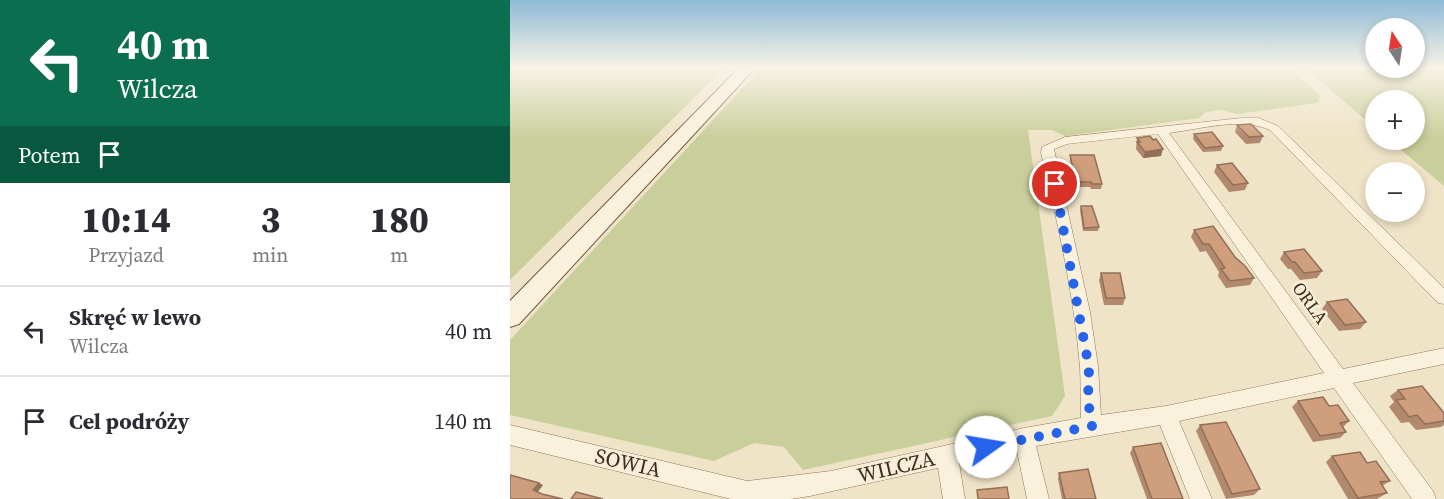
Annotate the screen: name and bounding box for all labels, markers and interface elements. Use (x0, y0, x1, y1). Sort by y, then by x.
text: 40 m (117, 15, 210, 73)
north arrow (1365, 18, 1425, 78)
map controls (1365, 18, 1425, 222)
icon: left (18, 24, 96, 102)
text: Wilcza (117, 70, 198, 107)
button: + (1365, 90, 1425, 150)
icon: arrive (93, 138, 126, 171)
text: Potem (18, 140, 81, 170)
pin (1029, 158, 1080, 209)
button: − (1365, 162, 1425, 222)
icon: arrive (1038, 167, 1071, 200)
text: 10:14 (81, 195, 171, 244)
text: 3 (260, 195, 280, 244)
text: 180 (369, 195, 429, 244)
text: Przyjazd (88, 241, 164, 269)
text: min (252, 241, 288, 269)
text: m (390, 241, 408, 269)
street label: ORLA (1287, 276, 1334, 329)
text: Skręć w lewo (69, 302, 201, 332)
icon: left (18, 315, 51, 348)
text: 40 m (445, 316, 492, 346)
text: Wilcza (69, 332, 129, 360)
icon: arrive (18, 405, 51, 438)
text: Cel podróży (69, 406, 189, 436)
text: 140 m (434, 406, 492, 436)
position arrow (954, 415, 1018, 479)
street label: SOWIA (592, 441, 664, 484)
street label: WILCZA (854, 444, 938, 490)

